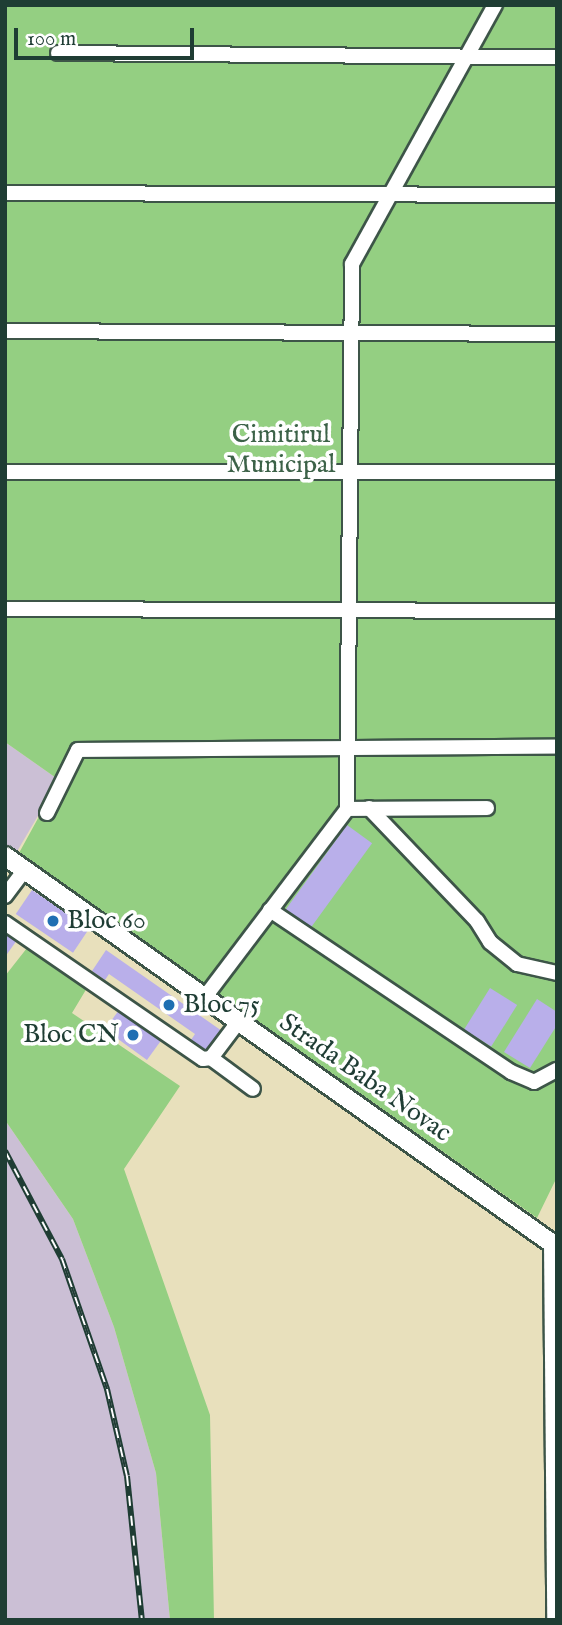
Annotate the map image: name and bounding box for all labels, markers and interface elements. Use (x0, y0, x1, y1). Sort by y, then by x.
scale bar (18, 14, 198, 58)
text: 100 m (27, 26, 76, 53)
park label: Cimitirul Municipal (227, 419, 335, 480)
place label: Bloc 60 (67, 905, 146, 937)
marker: Bloc 60 (45, 913, 61, 929)
place label: Bloc 75 (183, 989, 260, 1021)
marker: Bloc 75 (161, 997, 177, 1013)
street label: Strada Baba Novac (273, 1007, 457, 1149)
place label: Bloc CN (23, 1019, 119, 1051)
marker: Bloc CN (125, 1027, 141, 1043)

